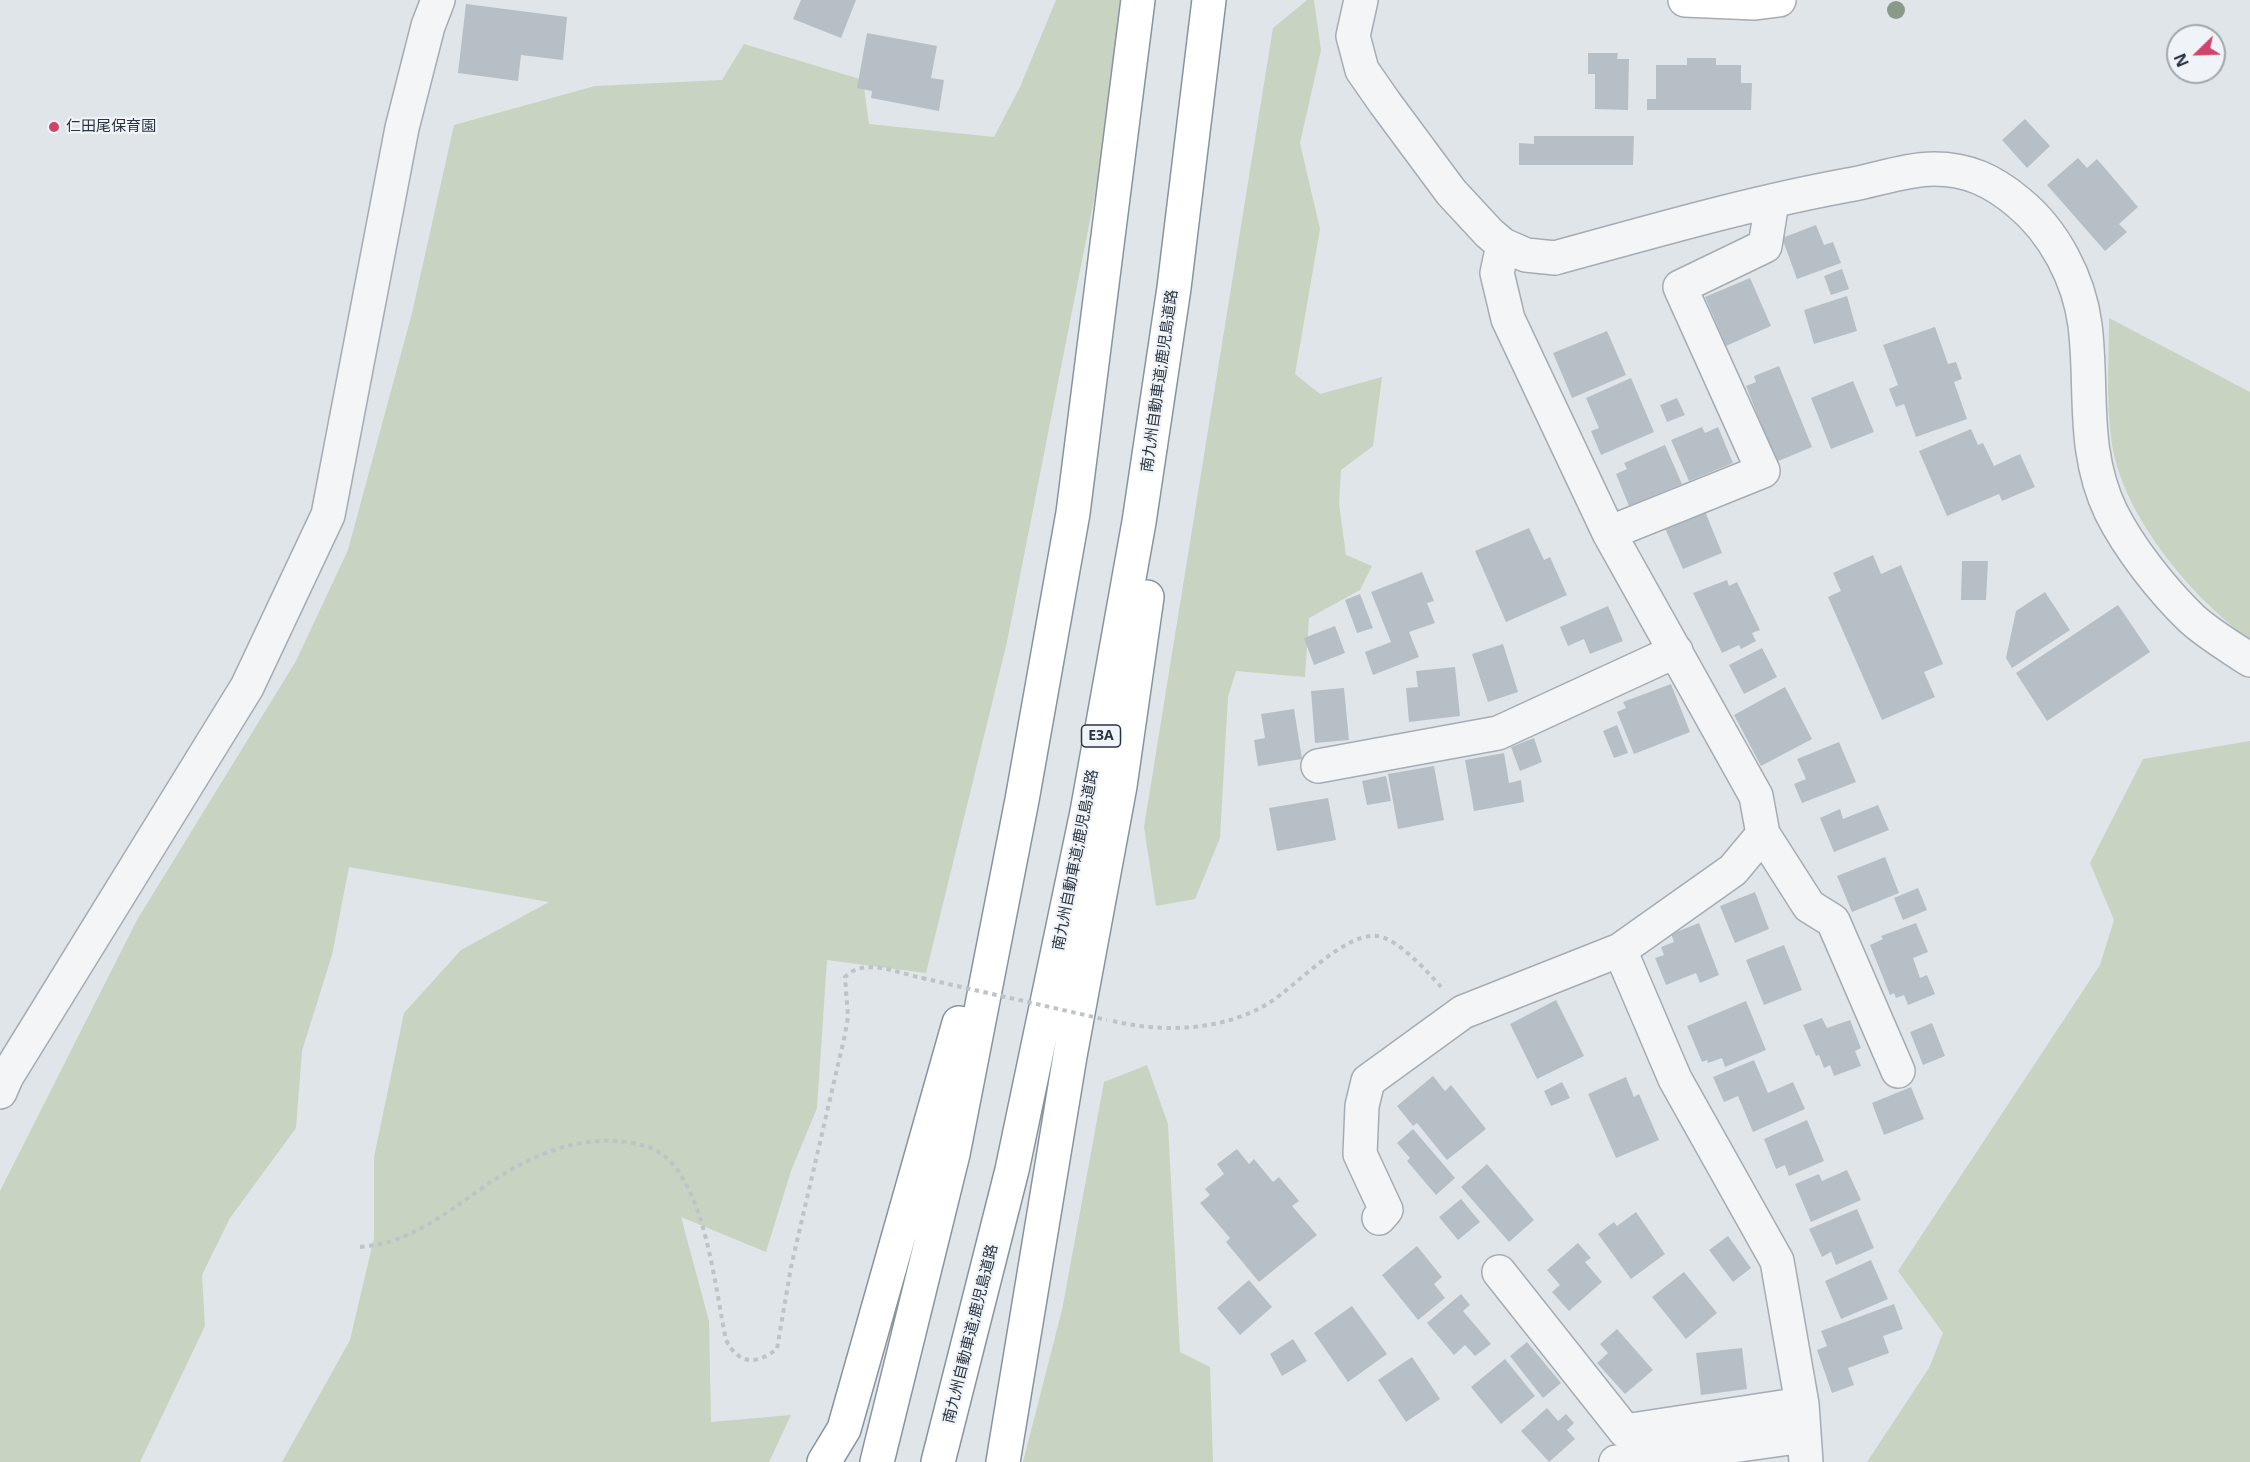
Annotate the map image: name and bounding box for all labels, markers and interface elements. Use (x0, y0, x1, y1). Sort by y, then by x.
north arrow (2166, 24, 2226, 84)
text: N (2169, 50, 2194, 71)
place label: 仁田尾保育園 (66, 118, 156, 136)
marker: 仁田尾保育園 (47, 120, 61, 134)
street label: 南九州自動車道;鹿児島道路 (1138, 289, 1182, 473)
road number: E3A (1082, 725, 1120, 747)
street label: 南九州自動車道;鹿児島道路 (1050, 768, 1102, 952)
street label: 南九州自動車道;鹿児島道路 (940, 1243, 1002, 1425)

